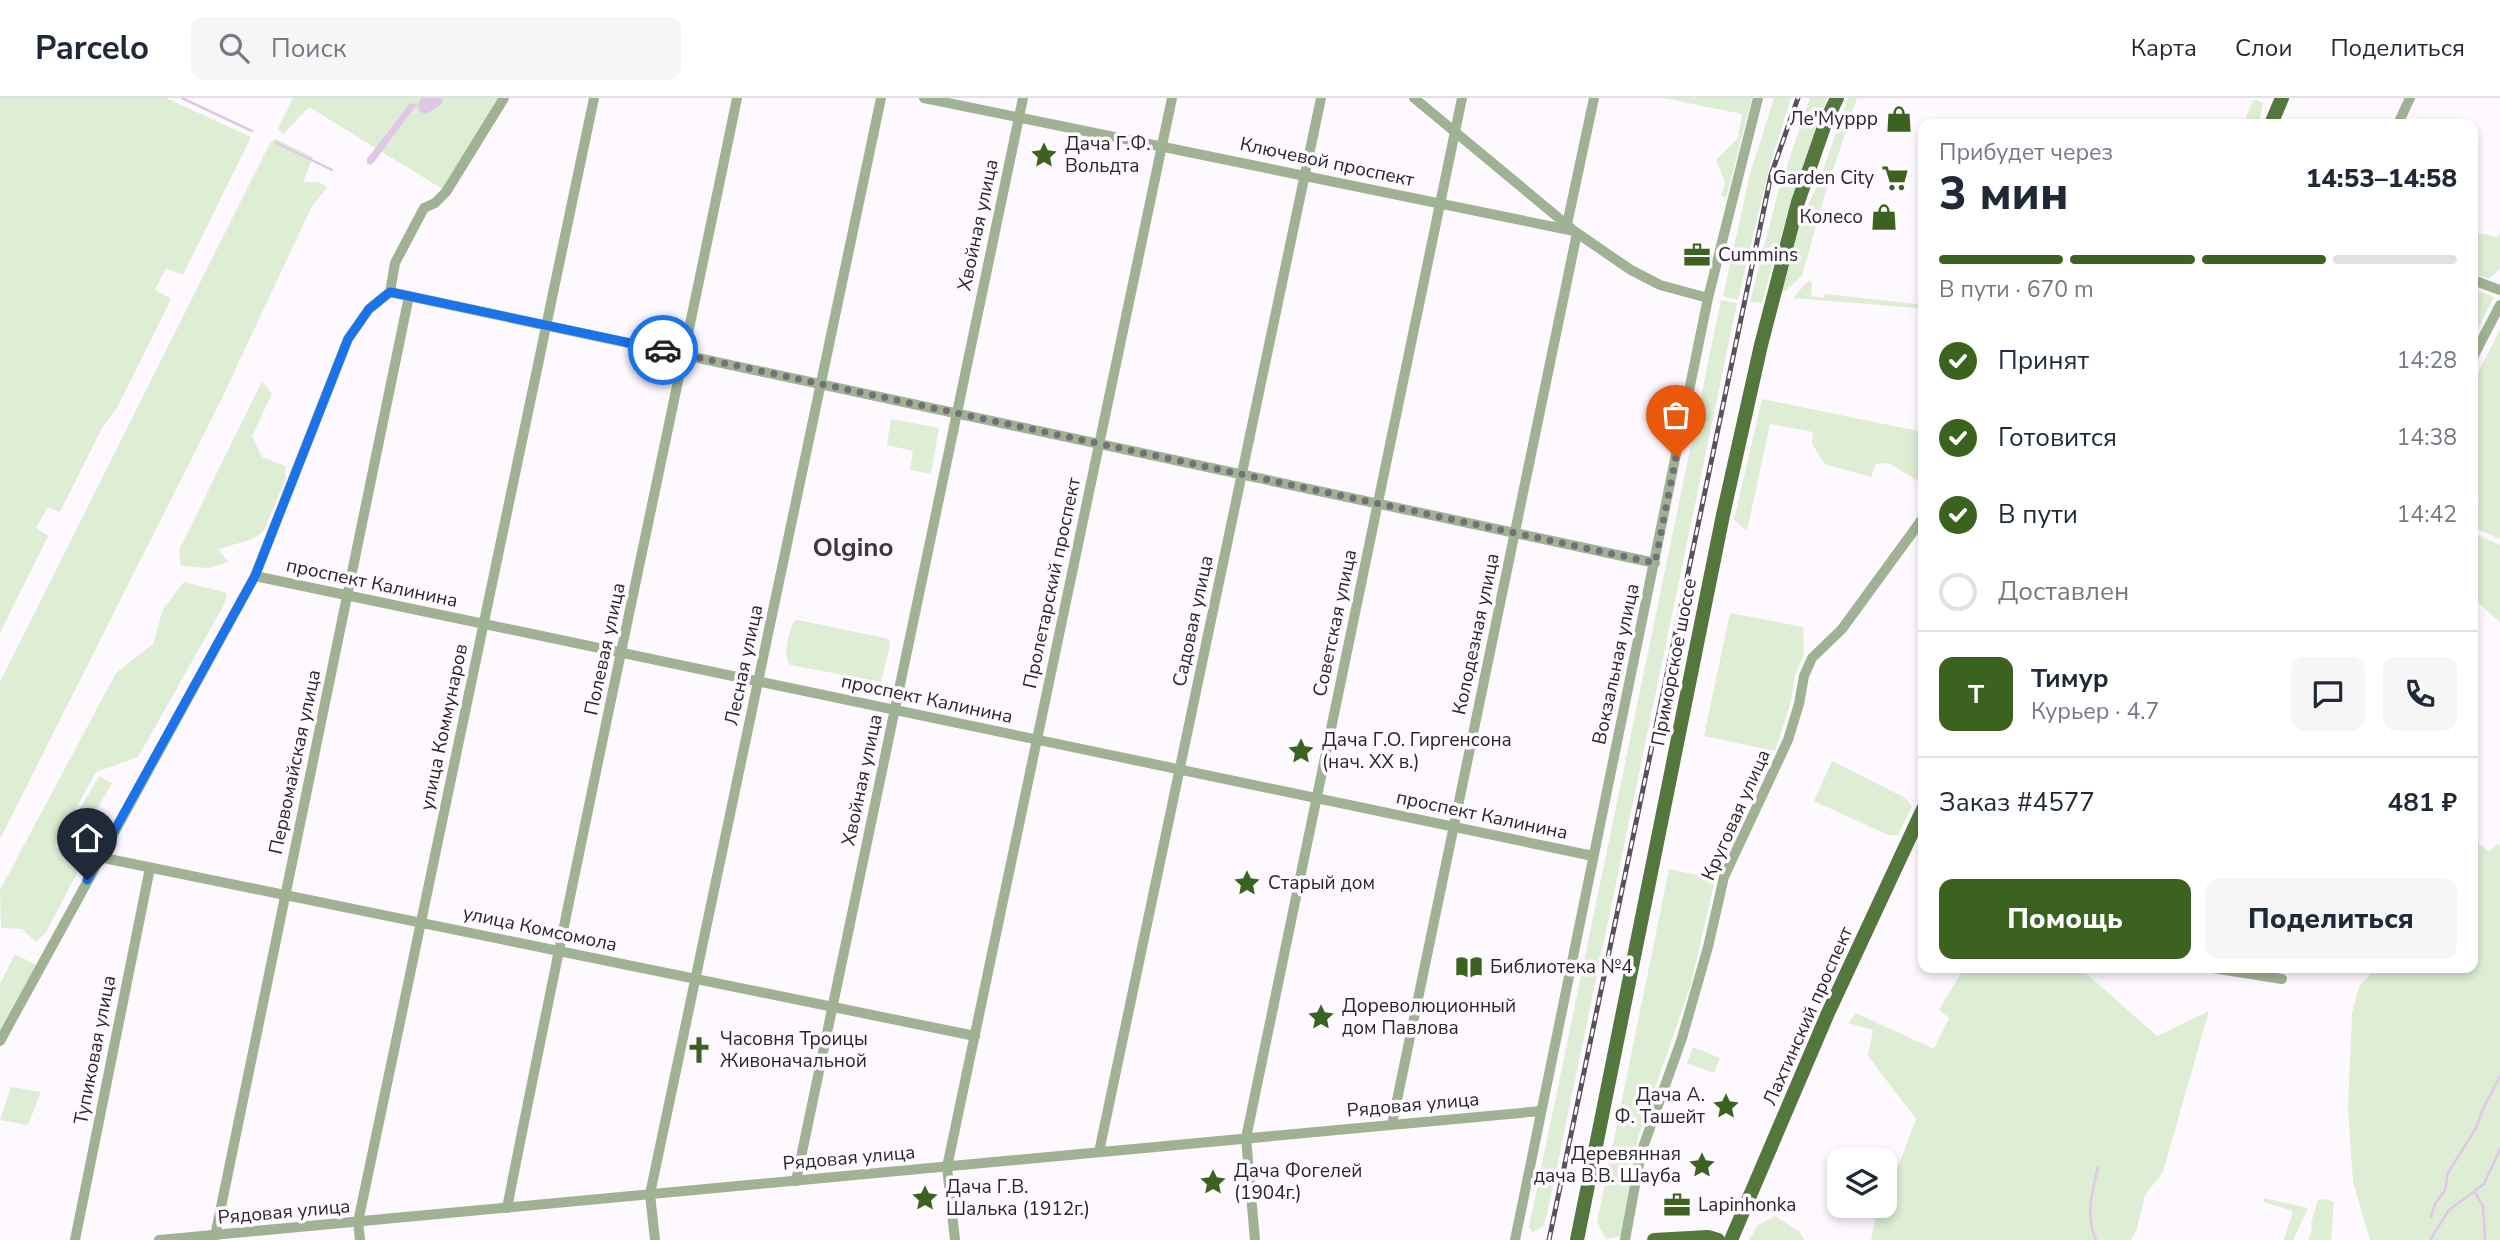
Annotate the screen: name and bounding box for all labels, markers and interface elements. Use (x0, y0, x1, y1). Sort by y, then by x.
search box (191, 17, 681, 80)
text: Parcelo (35, 26, 149, 71)
icon: search (215, 29, 253, 67)
text: Поиск (271, 31, 347, 66)
text: Карта (2131, 32, 2197, 64)
text: Слои (2235, 32, 2292, 64)
text: Поделиться (2330, 32, 2465, 64)
shop icon: Ле'Муррр (1884, 104, 1914, 134)
place label: Ле'Муррр (1789, 106, 1878, 132)
place label: Дача Г.Ф. Вольдта (1065, 131, 1151, 179)
street label: Ключевой проспект (1237, 131, 1417, 193)
text: Прибудет через (1939, 137, 2113, 168)
place icon: Дача Г.Ф. Вольдта (1029, 140, 1059, 170)
street label: Хвойная улица (951, 157, 1005, 293)
text: 14:53–14:58 (2306, 161, 2457, 196)
text: 3 мин (1939, 162, 2068, 225)
supermarket icon: Garden City (1880, 163, 1910, 193)
place label: Garden City (1773, 165, 1874, 191)
shop icon: Колесо (1869, 202, 1899, 232)
place label: Колесо (1799, 204, 1863, 230)
office icon: Cummins (1682, 240, 1712, 270)
place label: Cummins (1718, 242, 1798, 268)
text: В пути · 670 m (1939, 274, 2094, 305)
courier (628, 315, 698, 385)
icon: car (644, 331, 682, 369)
icon: check (1939, 342, 1977, 380)
text: Принят (1998, 343, 2089, 378)
text: 14:28 (2397, 345, 2457, 376)
pin (1646, 385, 1706, 457)
icon: bag (1657, 396, 1695, 434)
icon: check (1939, 419, 1977, 457)
text: Готовится (1998, 420, 2117, 455)
text: 14:38 (2397, 422, 2457, 453)
street label: Пролетарский проспект (1017, 474, 1087, 691)
icon: check (1939, 496, 1977, 534)
text: В пути (1998, 497, 2078, 532)
text: 14:42 (2397, 499, 2457, 530)
district label: Olgino (812, 530, 894, 565)
street label: Советская улица (1307, 547, 1363, 699)
street label: Колодезная улица (1446, 551, 1506, 717)
street label: проспект Калинина (284, 552, 460, 614)
street label: Садовая улица (1166, 553, 1220, 689)
text: Доставлен (1998, 574, 2129, 609)
street label: Приморское шоссе (1645, 576, 1703, 748)
street label: Полевая улица (578, 580, 632, 718)
street label: Вокзальная улица (1586, 581, 1646, 747)
street label: Лесная улица (719, 602, 769, 728)
street label: улица Коммунаров (414, 641, 474, 813)
button: chat (2291, 657, 2365, 731)
button: phone (2383, 657, 2457, 731)
text: Тимур (2031, 661, 2109, 696)
street label: Первомайская улица (263, 667, 327, 857)
street label: проспект Калинина (839, 668, 1015, 730)
text: Т (1968, 677, 1984, 712)
text: Курьер · 4.7 (2031, 696, 2159, 727)
street label: Хвойная улица (835, 712, 889, 848)
place label: Дача Г.О. Гиргенсона (нач. XX в.) (1322, 727, 1512, 775)
place icon: Дача Г.О. Гиргенсона (нач. XX в.) (1286, 736, 1316, 766)
street label: Круговая улица (1695, 745, 1777, 885)
street label: проспект Калинина (1394, 784, 1570, 846)
text: Заказ #4577 (1939, 785, 2095, 820)
text: 481 ₽ (2388, 785, 2457, 820)
pin (57, 808, 117, 880)
icon: home (68, 819, 106, 857)
place icon: Старый дом (1232, 868, 1262, 898)
place label: Старый дом (1268, 870, 1375, 896)
button: Помощь (1939, 879, 2191, 959)
button: Поделиться (2205, 879, 2457, 959)
street label: улица Комсомола (460, 900, 620, 958)
street label: Лахтинский проспект (1757, 922, 1859, 1110)
library icon: Библиотека №4 (1454, 952, 1484, 982)
place label: Библиотека №4 (1490, 954, 1633, 980)
street label: Тупиковая улица (68, 973, 122, 1127)
place label: Дореволюционный дом Павлова (1342, 993, 1516, 1041)
place icon: Дореволюционный дом Павлова (1306, 1002, 1336, 1032)
place label: Часовня Троицы Живоначальной (720, 1026, 868, 1074)
church icon: Часовня Троицы Живоначальной (684, 1035, 714, 1065)
place label: Дача А. Ф. Ташейт (1614, 1082, 1706, 1130)
street label: Рядовая улица (1346, 1086, 1480, 1124)
place icon: Дача А. Ф. Ташейт (1711, 1091, 1741, 1121)
street label: Рядовая улица (782, 1139, 916, 1177)
place label: Деревянная дача В.В. Шауба (1534, 1141, 1681, 1189)
map controls (1827, 1148, 1897, 1218)
button: layers (1827, 1148, 1897, 1218)
place icon: Деревянная дача В.В. Шауба (1687, 1150, 1717, 1180)
place label: Дача Фогелей (1904г.) (1234, 1158, 1362, 1206)
place icon: Дача Фогелей (1904г.) (1198, 1167, 1228, 1197)
place label: Дача Г.В. Шалька (1912г.) (946, 1174, 1090, 1222)
place icon: Дача Г.В. Шалька (1912г.) (910, 1183, 940, 1213)
office icon: Lapinhonka (1662, 1190, 1692, 1220)
place label: Lapinhonka (1698, 1192, 1796, 1218)
street label: Рядовая улица (217, 1193, 351, 1231)

